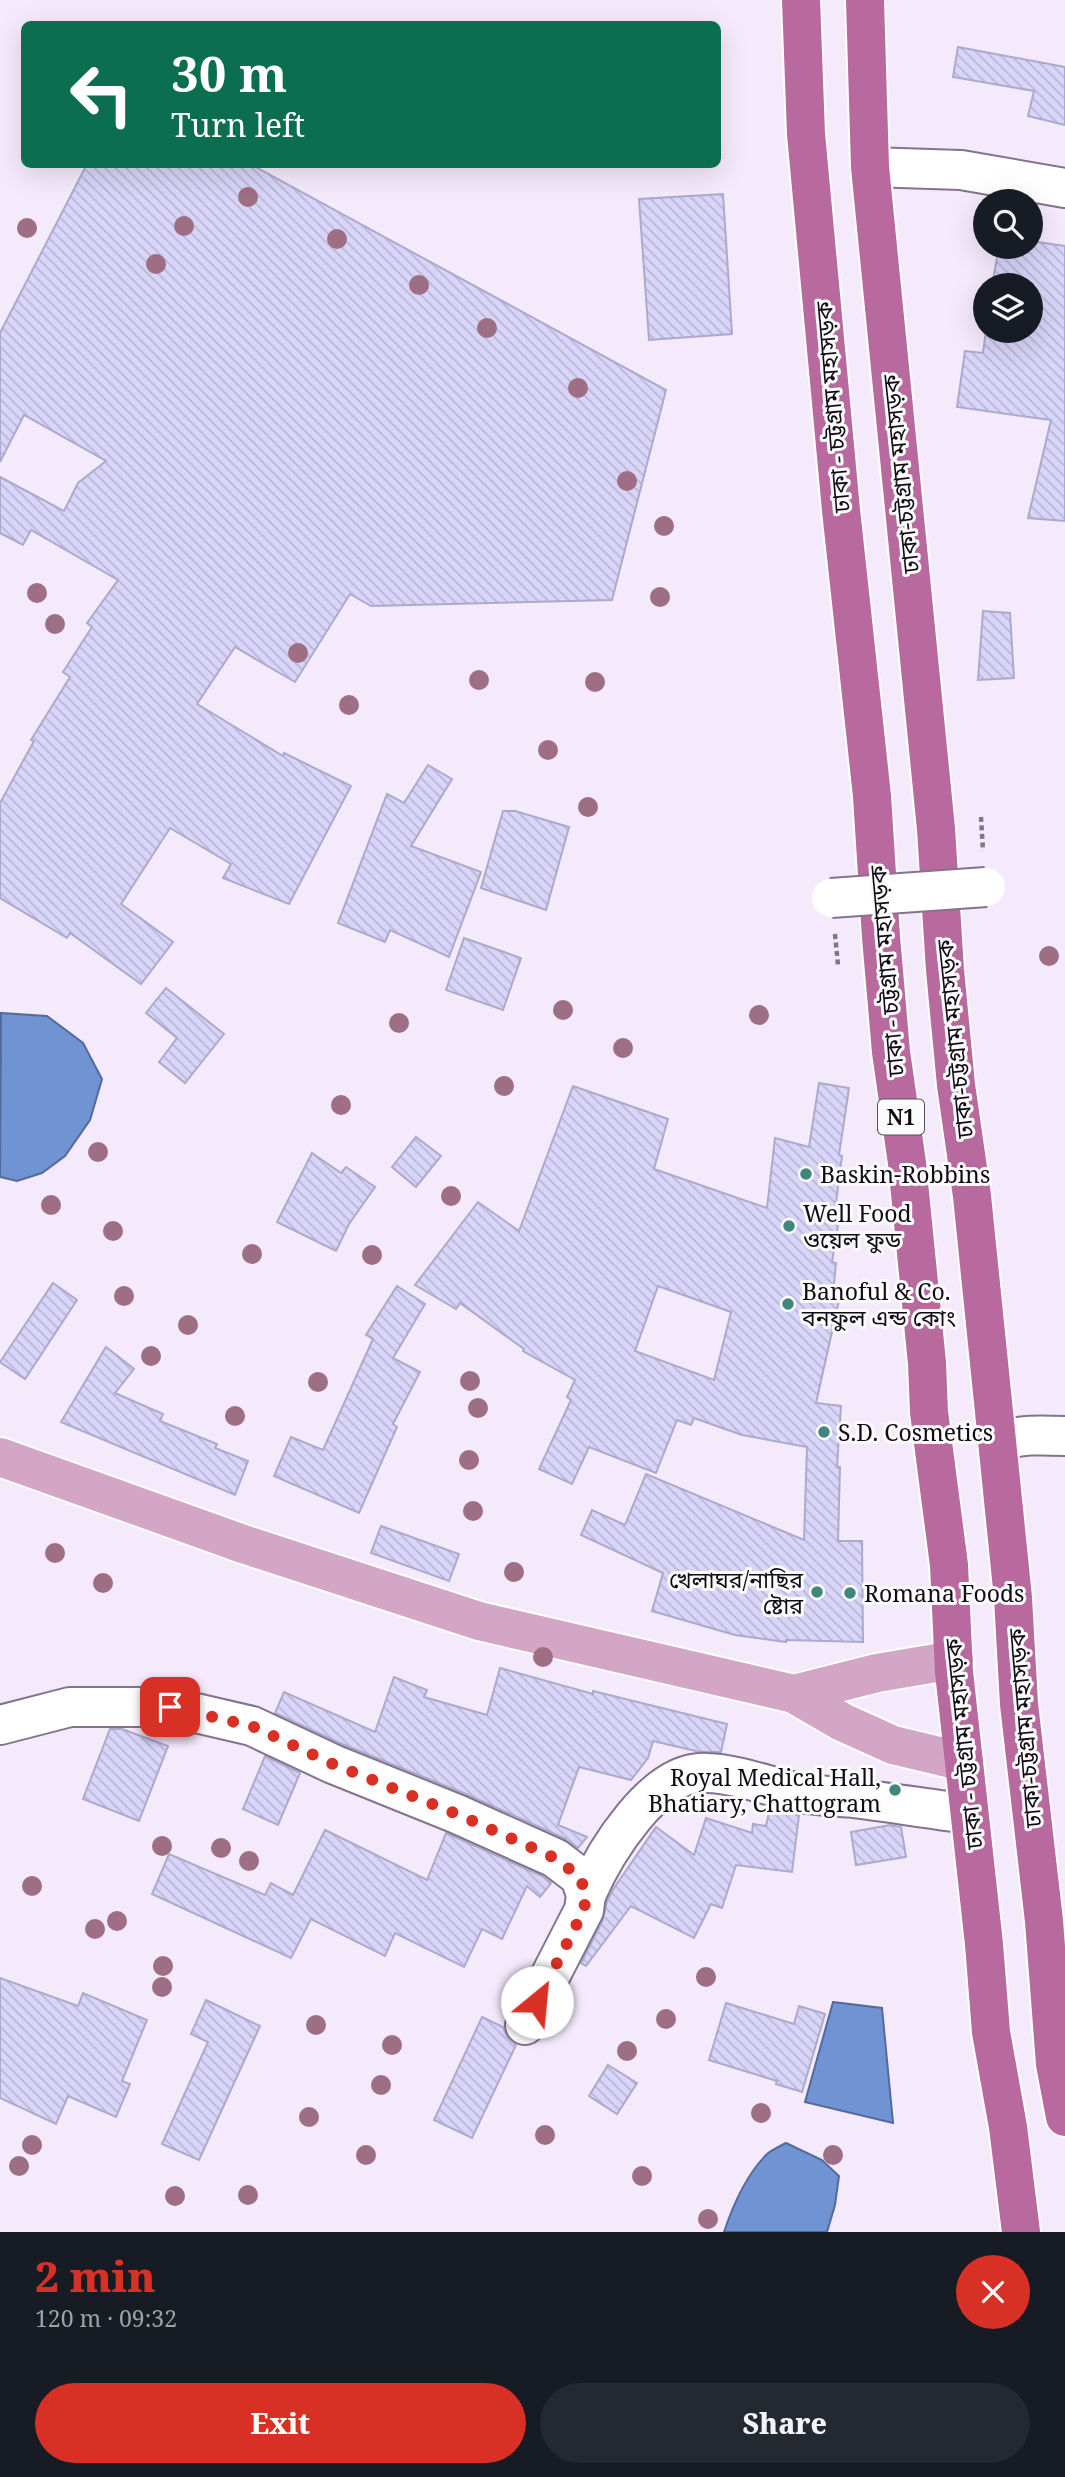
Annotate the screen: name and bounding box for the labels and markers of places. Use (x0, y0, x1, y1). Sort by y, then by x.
place label: Baskin-Robbins (820, 1158, 990, 1190)
marker: Baskin-Robbins (798, 1166, 814, 1182)
place label: Well Food ওয়েল ফুড (803, 1197, 912, 1255)
marker: Well Food ওয়েল ফুড (781, 1218, 797, 1234)
place label: Banoful & Co. বনফুল এন্ড কোং (801, 1275, 956, 1333)
marker: Banoful & Co. বনফুল এন্ড কোং (780, 1296, 796, 1312)
place label: S.D. Cosmetics (838, 1416, 993, 1448)
marker: S.D. Cosmetics (816, 1424, 832, 1440)
place label: খেলাঘর/নাছির ষ্টোর (669, 1563, 803, 1621)
place label: Romana Foods (864, 1577, 1025, 1609)
marker: খেলাঘর/নাছির ষ্টোর (809, 1584, 825, 1600)
marker: Romana Foods (842, 1585, 858, 1601)
pin (140, 1677, 200, 1737)
place label: Royal Medical Hall, Bhatiary, Chattogram (648, 1761, 881, 1819)
marker: Royal Medical Hall, Bhatiary, Chattogram (887, 1782, 903, 1798)

